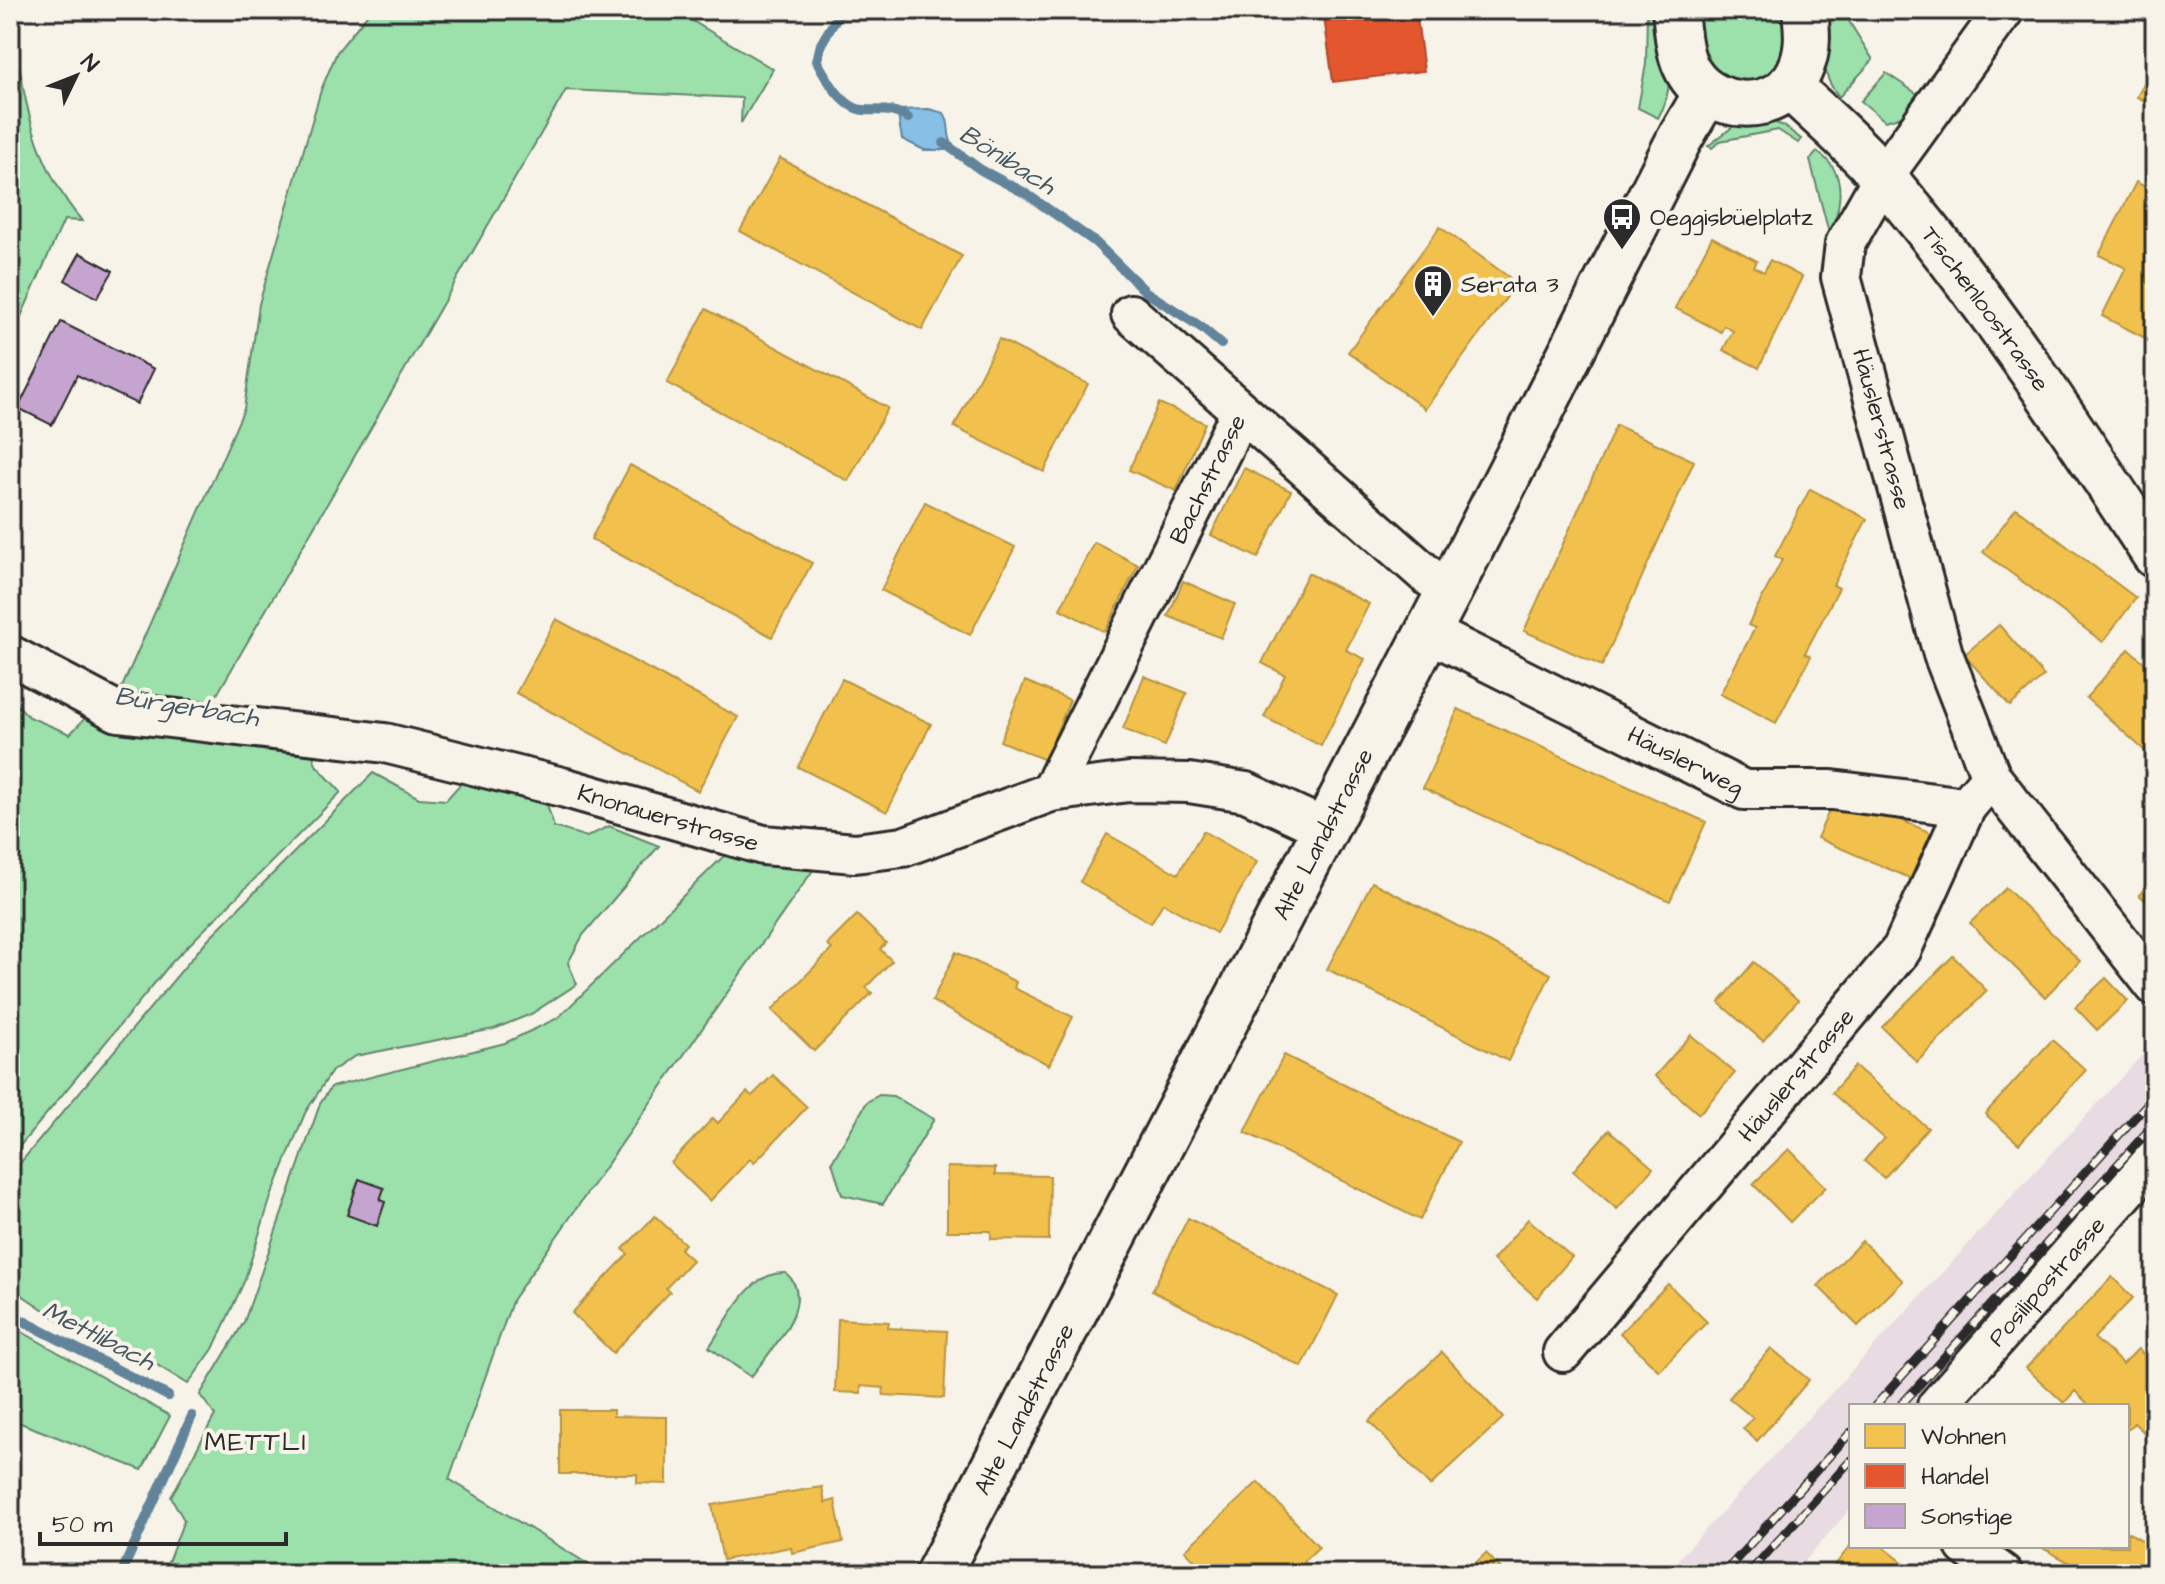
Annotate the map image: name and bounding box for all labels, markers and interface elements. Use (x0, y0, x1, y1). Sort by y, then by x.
north arrow (36, 36, 116, 116)
text: N (73, 48, 106, 79)
water label: Bönibach (952, 116, 1063, 204)
bus stop icon: Oeggisbüelplatz (1601, 196, 1643, 251)
place label: Oeggisbüelplatz (1650, 201, 1813, 236)
street label: Tischenloostrasse (1913, 219, 2057, 399)
building icon: Serata 3 (1412, 263, 1454, 318)
place label: Serata 3 (1461, 268, 1559, 302)
street label: Häuslerstrasse (1843, 345, 1919, 514)
street label: Bachstrasse (1162, 409, 1255, 550)
water label: Bürgerbach (112, 678, 262, 737)
street label: Häuslerweg (1621, 718, 1749, 806)
street label: Alte Landstrasse (1265, 743, 1382, 926)
street label: Knonauerstrasse (574, 776, 763, 861)
street label: Häuslerstrasse (1731, 1001, 1863, 1150)
street label: Posilipostrasse (1981, 1210, 2114, 1354)
water label: Mettlibach (36, 1292, 162, 1380)
street label: Alte Landstrasse (966, 1318, 1083, 1501)
legend (1849, 1404, 2129, 1548)
text: Wohnen (1921, 1420, 2006, 1454)
district label: METTLI (204, 1424, 308, 1460)
text: Handel (1921, 1460, 1989, 1494)
scale bar (40, 1496, 286, 1546)
text: Sonstige (1921, 1500, 2013, 1535)
text: 50 m (52, 1508, 113, 1542)

